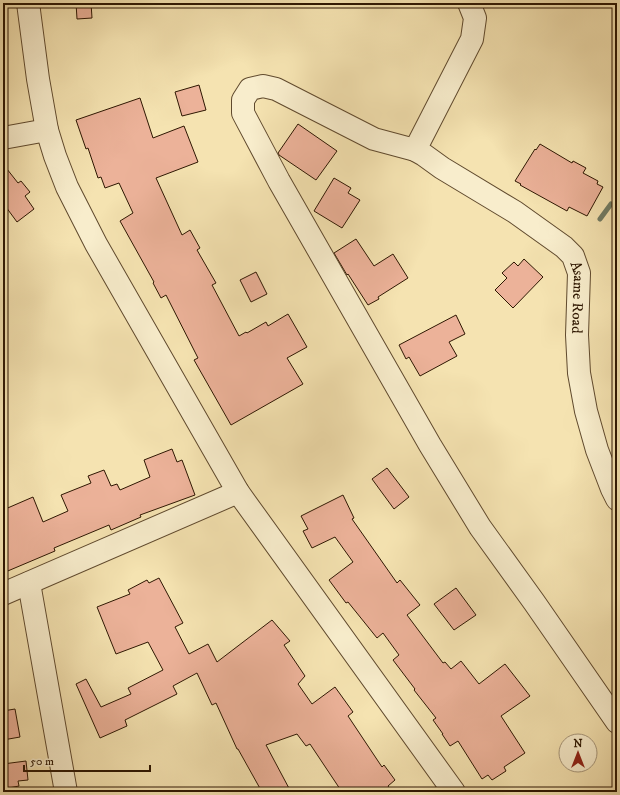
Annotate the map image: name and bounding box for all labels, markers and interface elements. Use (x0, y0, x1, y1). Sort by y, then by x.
street label: Asame Road (566, 259, 588, 334)
north arrow (558, 733, 598, 773)
text: N (573, 737, 583, 751)
scale bar (24, 747, 150, 773)
text: 50 m (30, 754, 54, 769)

